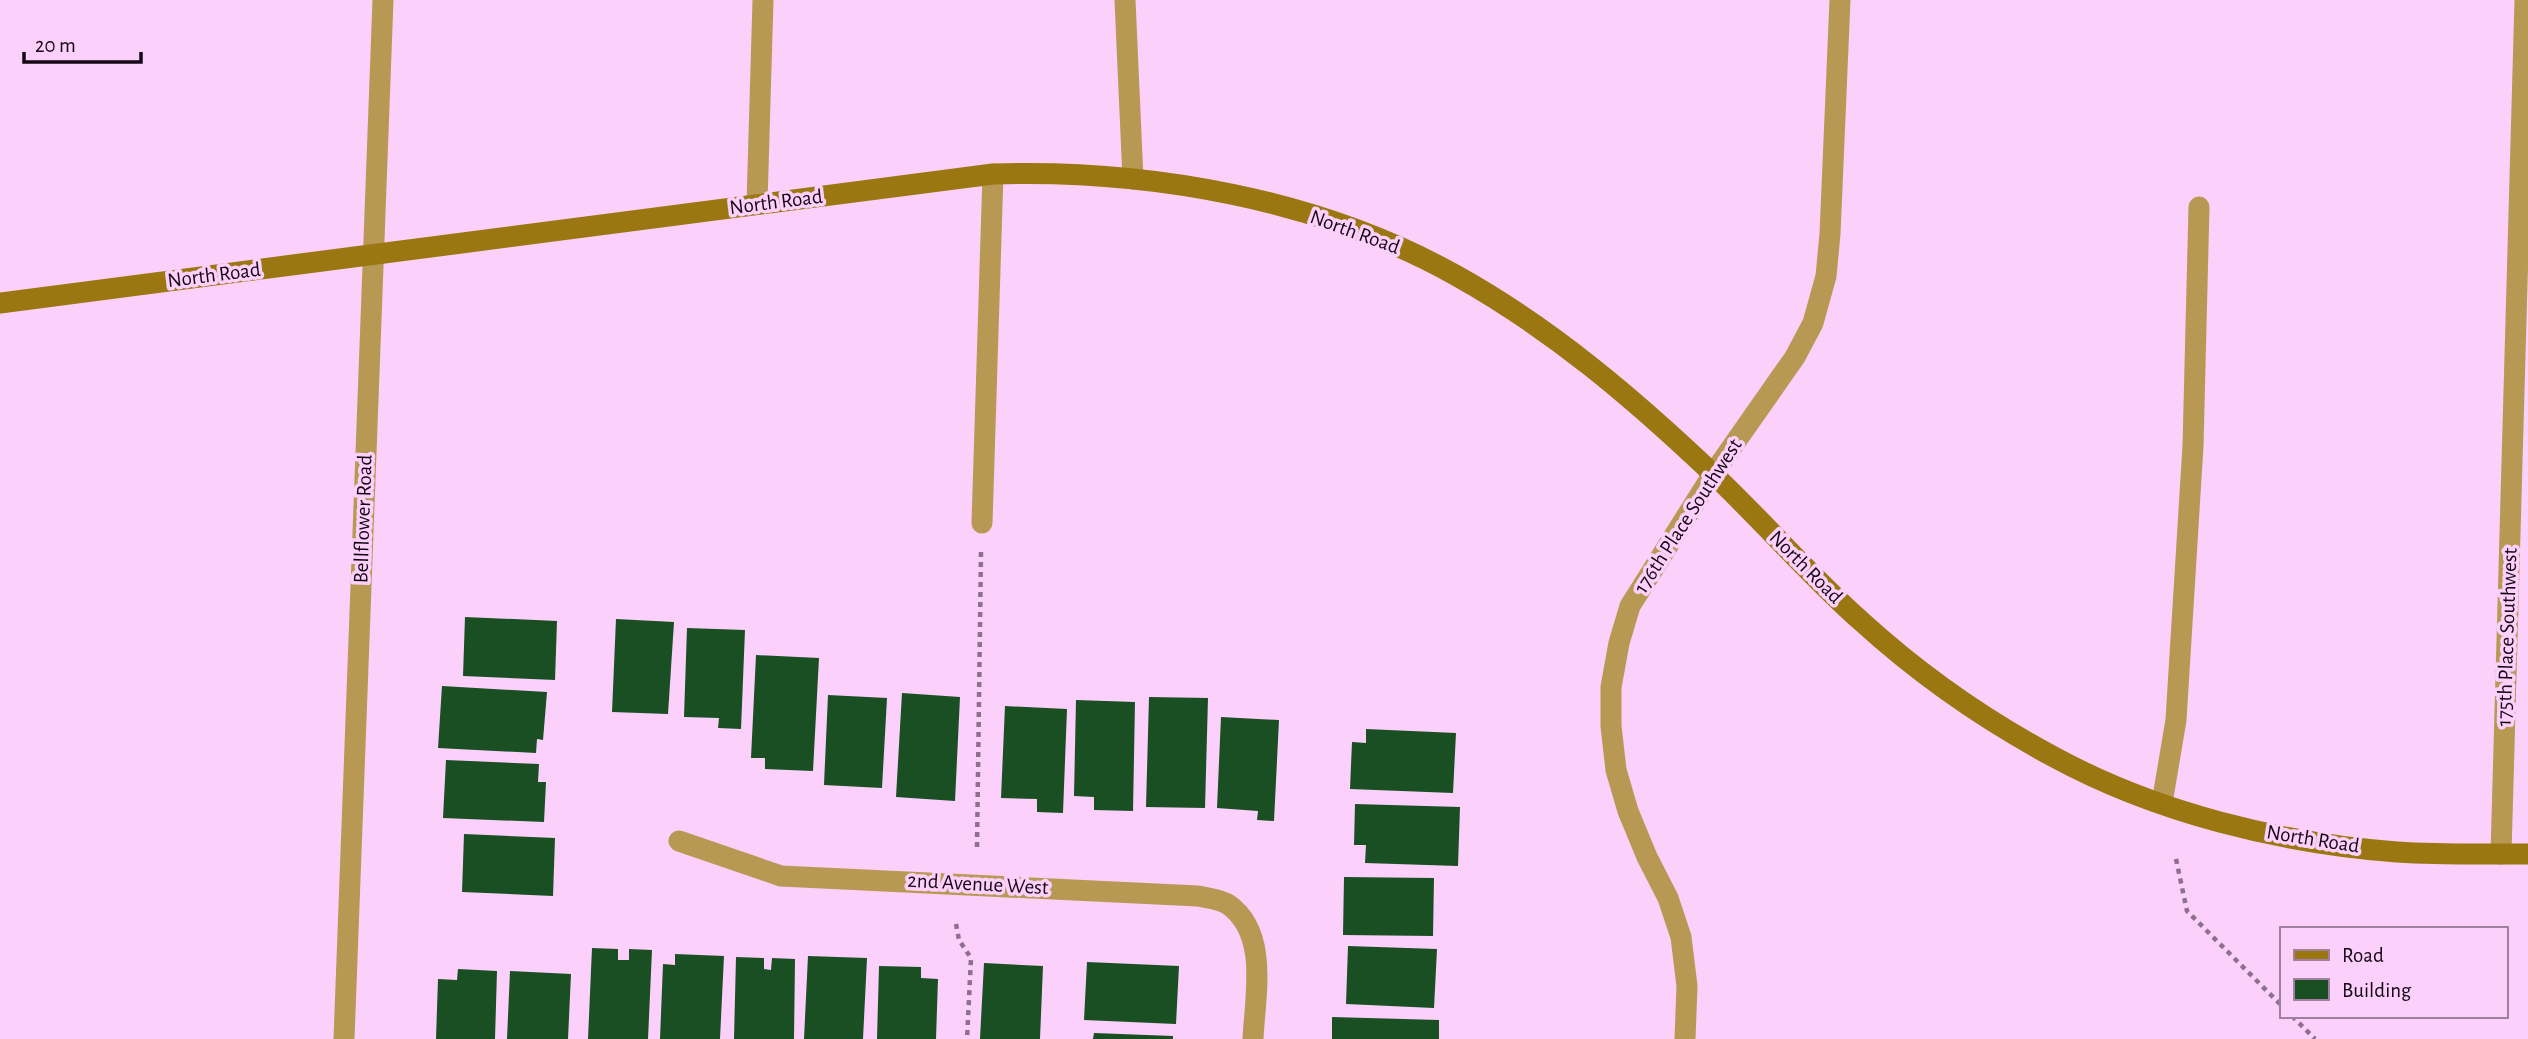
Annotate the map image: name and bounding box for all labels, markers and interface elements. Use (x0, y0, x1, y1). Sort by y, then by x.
scale bar (24, 21, 142, 65)
text: 20 m (35, 35, 76, 56)
street label: North Road (728, 186, 824, 218)
street label: North Road (1307, 206, 1403, 258)
street label: North Road (166, 259, 262, 291)
street label: 176th Place Southwest (1630, 435, 1746, 597)
street label: Bellflower Road (350, 454, 376, 584)
street label: North Road (1765, 526, 1847, 608)
street label: 175th Place Southwest (2493, 547, 2521, 727)
street label: North Road (2265, 821, 2361, 857)
street label: 2nd Avenue West (907, 870, 1049, 898)
legend (2280, 927, 2507, 1018)
text: Road (2342, 945, 2384, 966)
text: Building (2342, 980, 2412, 1001)

